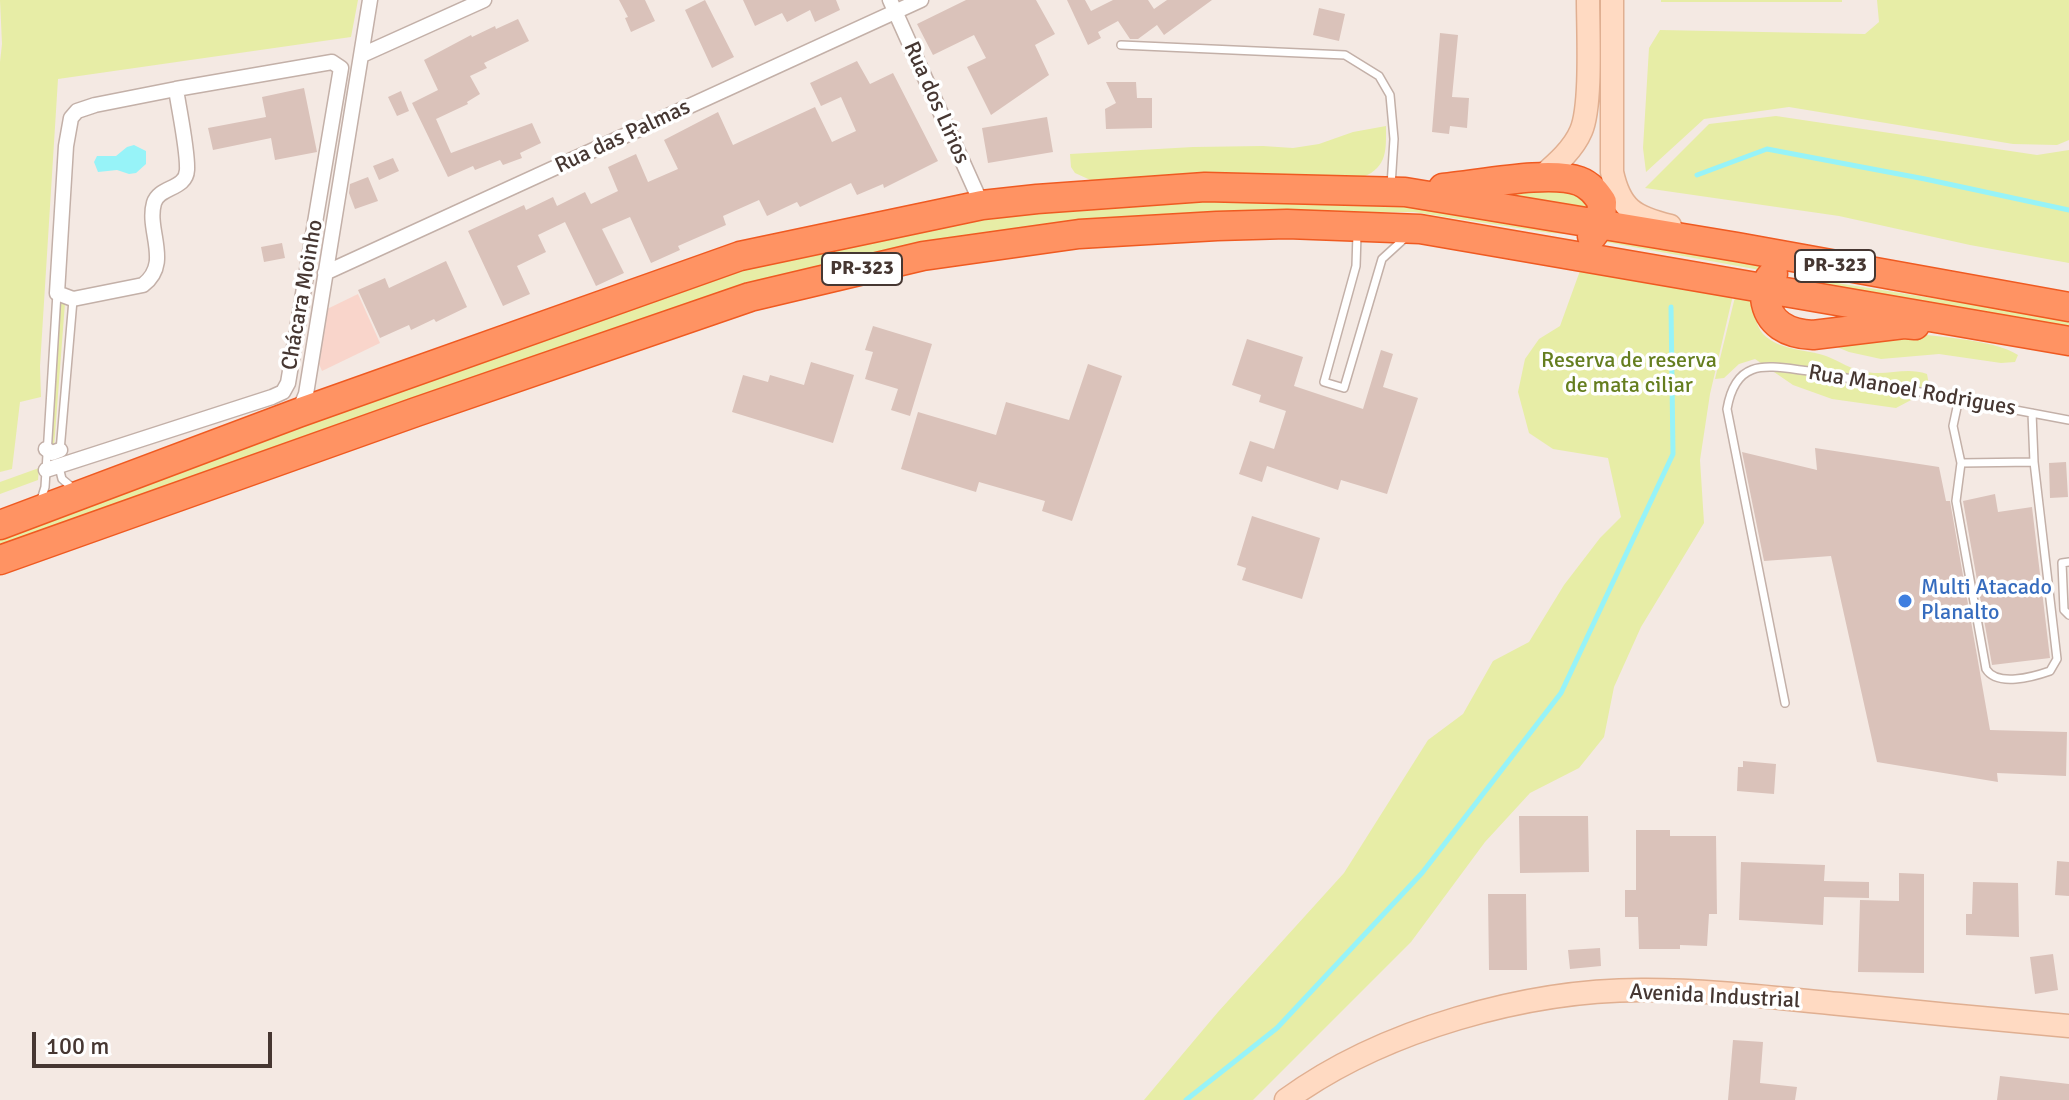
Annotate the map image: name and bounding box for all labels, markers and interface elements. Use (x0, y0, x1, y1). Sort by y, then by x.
street label: Rua dos Lírios (897, 38, 975, 168)
street label: Rua das Palmas (551, 94, 695, 180)
street label: Chácara Moinho (277, 218, 329, 372)
road number: PR-323 (1795, 250, 1875, 282)
road number: PR-323 (822, 253, 902, 285)
park label: Reserva de reserva de mata ciliar (1541, 348, 1717, 400)
street label: Rua Manoel Rodrigues (1806, 360, 2018, 422)
place label: Multi Atacado Planalto (1921, 575, 2052, 626)
marker: Multi Atacado Planalto (1896, 592, 1914, 610)
street label: Avenida Industrial (1629, 979, 1801, 1015)
scale bar (36, 1016, 276, 1066)
text: 100 m (46, 1031, 109, 1061)

